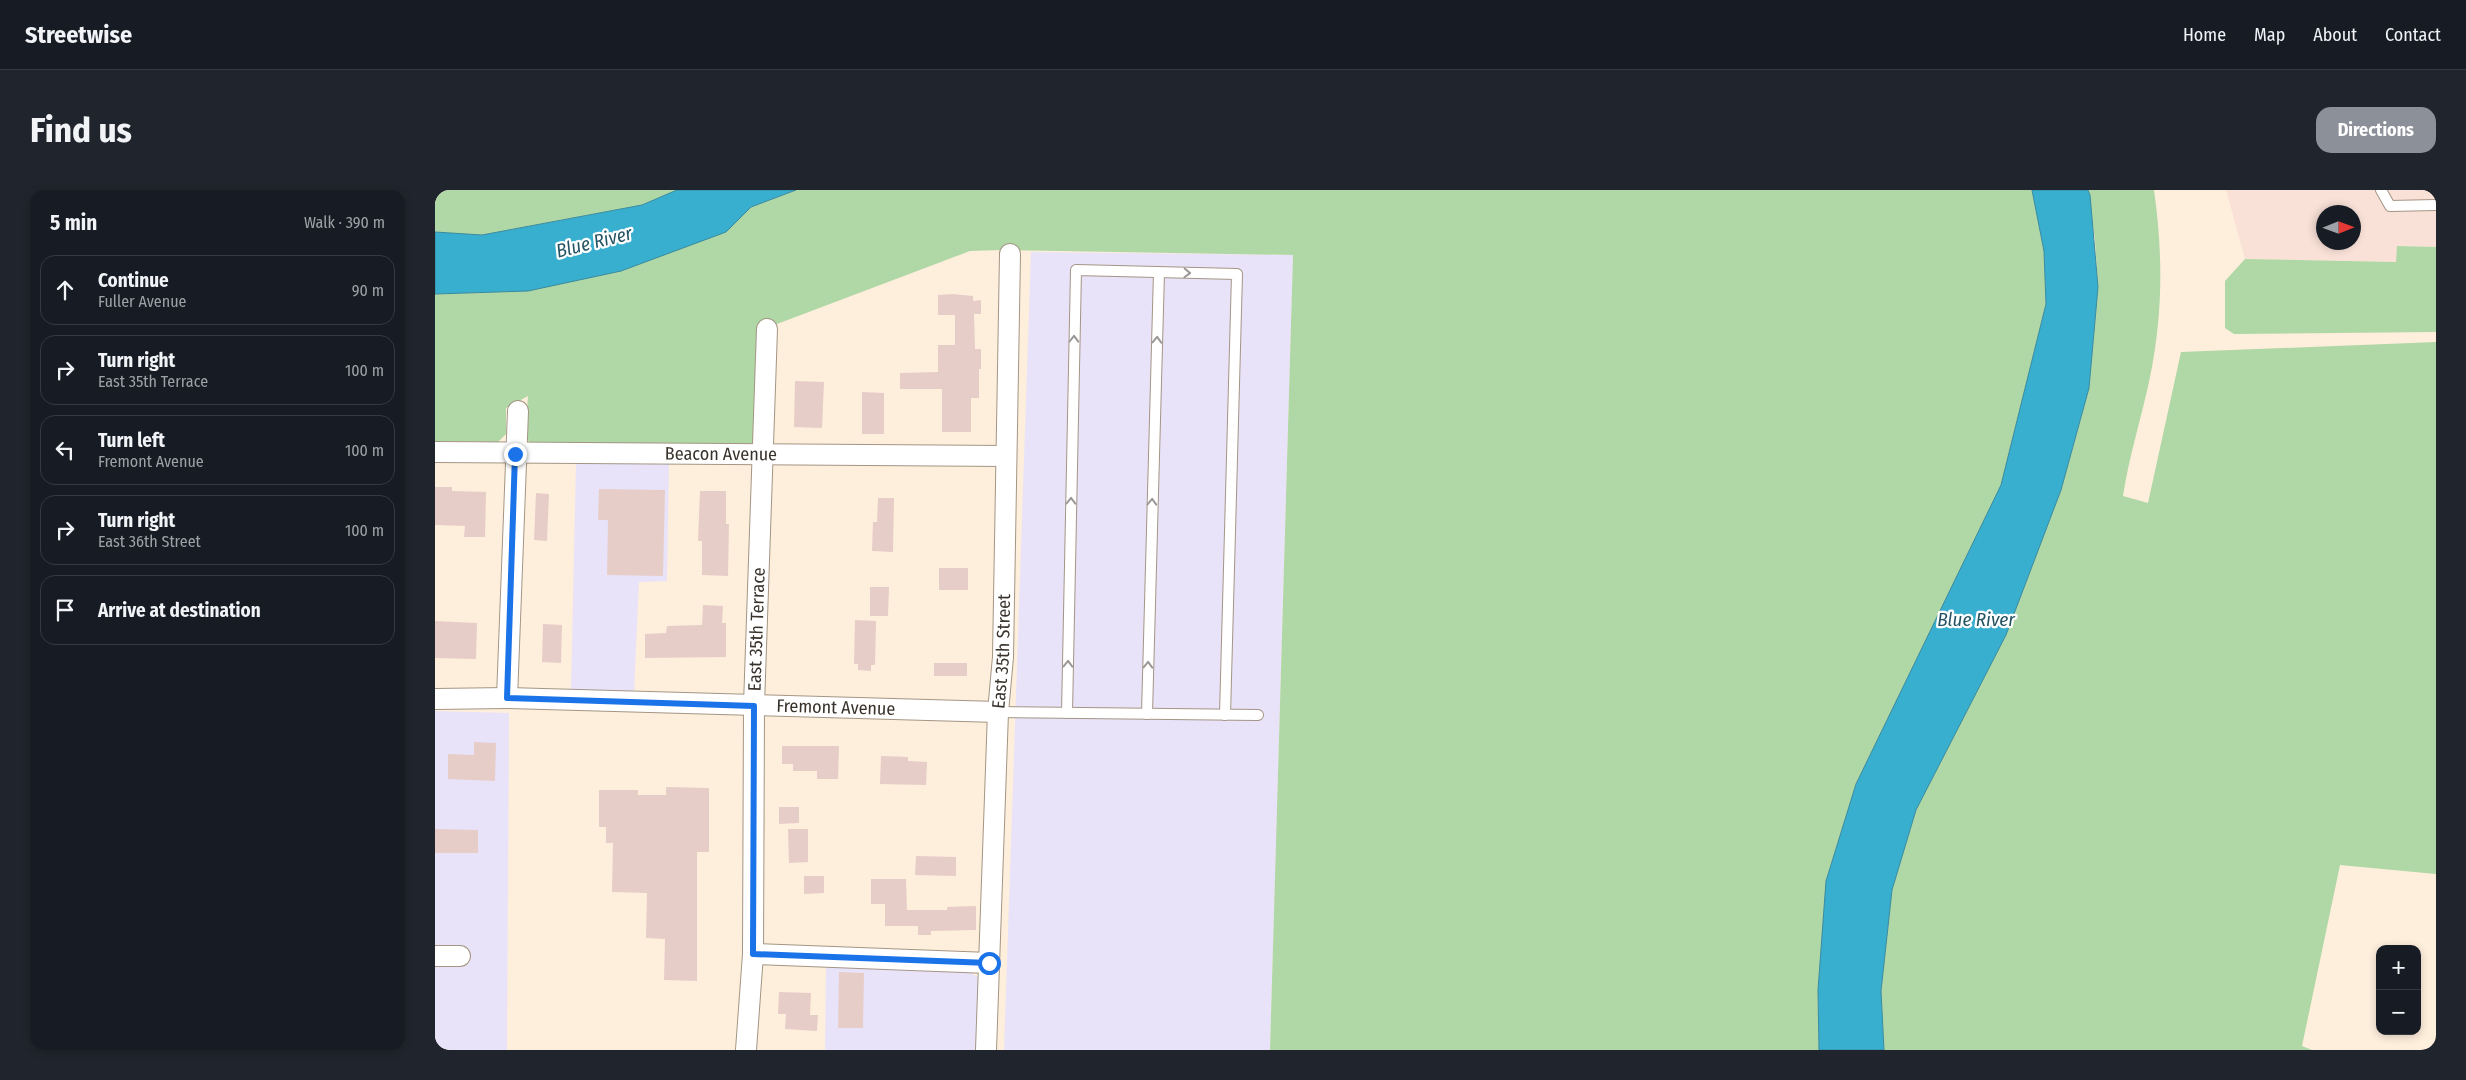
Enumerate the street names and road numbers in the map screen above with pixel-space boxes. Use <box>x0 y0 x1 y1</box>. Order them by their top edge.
street label: Beacon Avenue <box>665 443 777 465</box>
street label: East 35th Terrace <box>743 567 770 692</box>
street label: East 35th Street <box>987 594 1015 710</box>
street label: Fremont Avenue <box>776 695 896 720</box>

